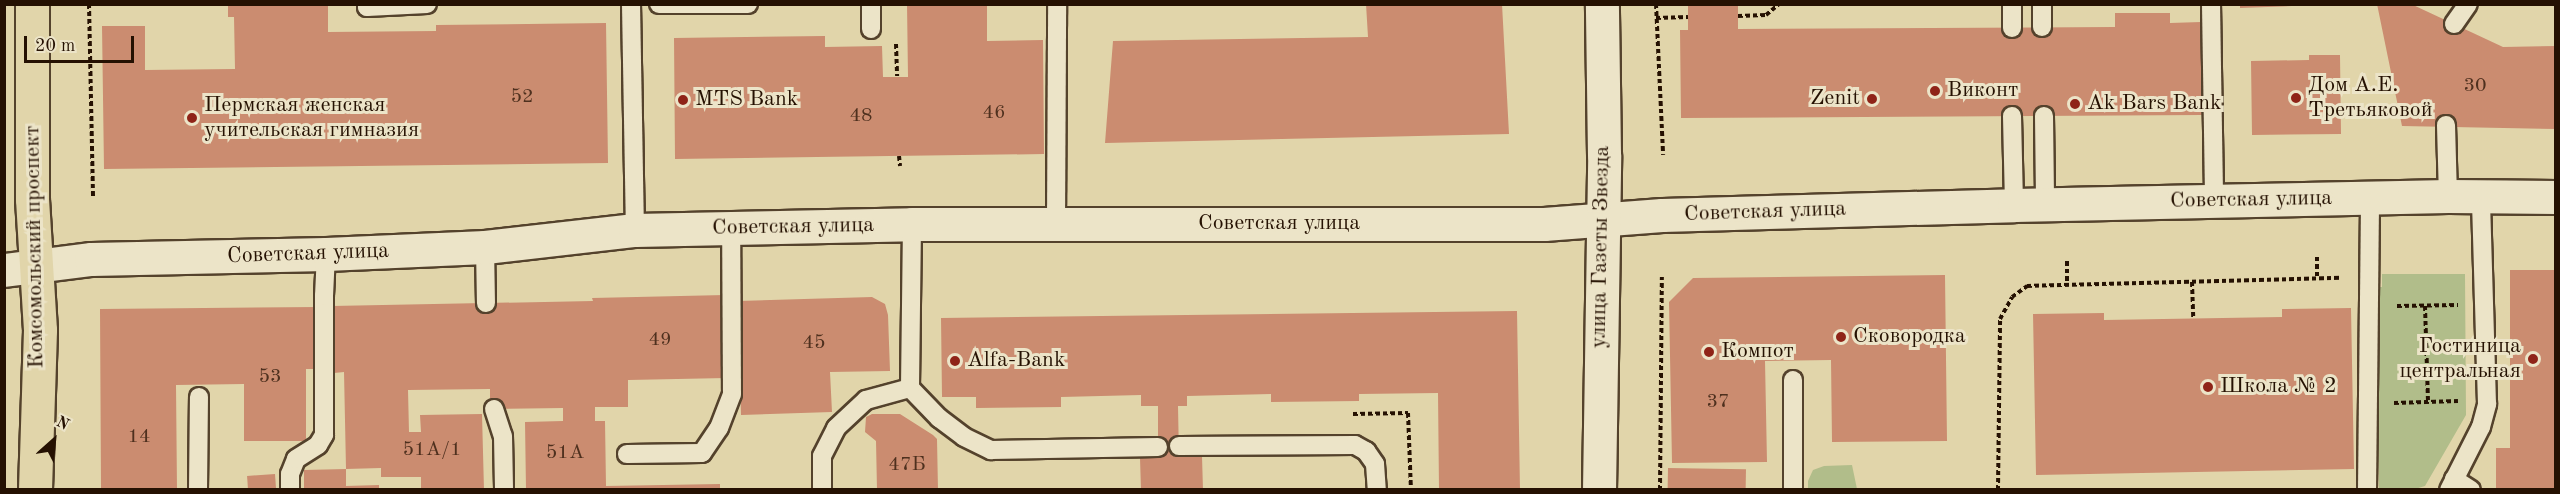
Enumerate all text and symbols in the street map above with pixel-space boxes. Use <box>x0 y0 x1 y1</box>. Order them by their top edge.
scale bar <box>27 24 136 62</box>
text: 20 m <box>35 37 75 55</box>
place label: Дом А.Е. Третьяковой <box>2308 72 2433 124</box>
house number: 30 <box>2463 74 2487 98</box>
place label: Виконт <box>1947 78 2018 104</box>
marker: Виконт <box>1928 84 1942 98</box>
house number: 52 <box>510 85 534 109</box>
place label: Zenit <box>1810 86 1860 112</box>
place label: MTS Bank <box>695 87 798 113</box>
place label: Ak Bars Bank <box>2087 91 2222 117</box>
marker: Дом А.Е. Третьяковой <box>2289 91 2303 105</box>
place label: Пермская женская учительская гимназия <box>204 92 419 144</box>
marker: Zenit <box>1865 92 1879 106</box>
marker: MTS Bank <box>676 93 690 107</box>
marker: Ak Bars Bank <box>2068 97 2082 111</box>
house number: 46 <box>982 101 1006 125</box>
house number: 48 <box>849 104 873 128</box>
marker: Пермская женская учительская гимназия <box>185 111 199 125</box>
street label: Комсомольский проспект <box>20 125 50 369</box>
street label: улица Газеты Звезда <box>1586 145 1616 349</box>
street label: Советская улица <box>2170 185 2332 215</box>
street label: Советская улица <box>1684 196 1846 228</box>
street label: Советская улица <box>1198 211 1360 237</box>
street label: Советская улица <box>712 212 874 242</box>
street label: Советская улица <box>227 238 389 270</box>
place label: Сковородка <box>1853 324 1966 350</box>
house number: 49 <box>648 328 672 352</box>
marker: Сковородка <box>1834 330 1848 344</box>
house number: 45 <box>802 331 826 355</box>
place label: Гостиница центральная <box>2400 333 2521 384</box>
place label: Компот <box>1721 339 1794 365</box>
marker: Компот <box>1702 345 1716 359</box>
place label: Alfa-Bank <box>967 348 1065 374</box>
marker: Гостиница центральная <box>2526 352 2540 366</box>
marker: Alfa-Bank <box>948 354 962 368</box>
house number: 53 <box>258 365 282 389</box>
place label: Школа № 2 <box>2220 374 2337 400</box>
marker: Школа № 2 <box>2201 380 2215 394</box>
house number: 37 <box>1706 390 1730 414</box>
north arrow <box>24 410 84 470</box>
text: N <box>53 414 71 434</box>
house number: 14 <box>127 425 151 449</box>
house number: 51А/1 <box>402 438 462 462</box>
house number: 51А <box>546 441 584 465</box>
house number: 47Б <box>888 453 926 477</box>

